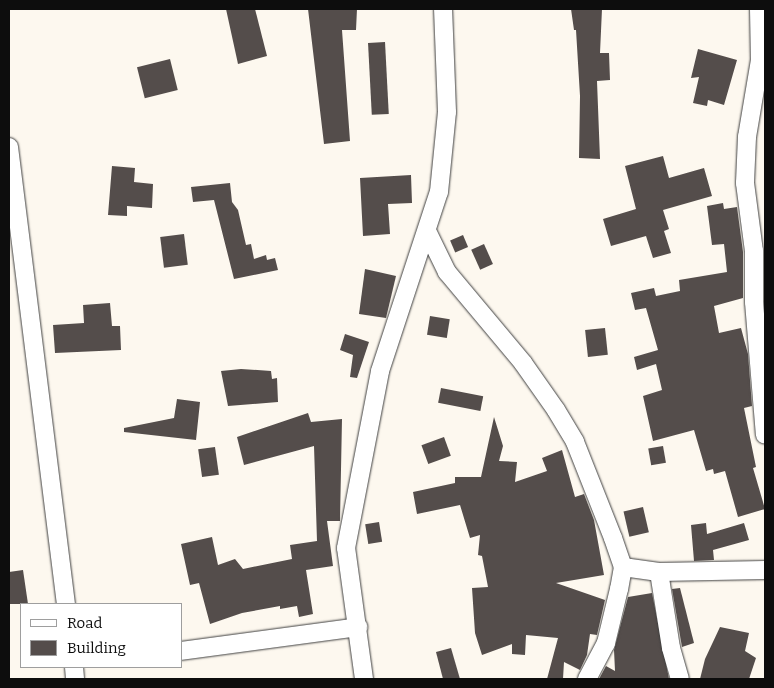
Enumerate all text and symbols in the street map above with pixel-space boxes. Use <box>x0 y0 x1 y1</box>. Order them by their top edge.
legend <box>20 603 182 668</box>
text: Road <box>67 614 102 632</box>
text: Building <box>67 639 126 657</box>

